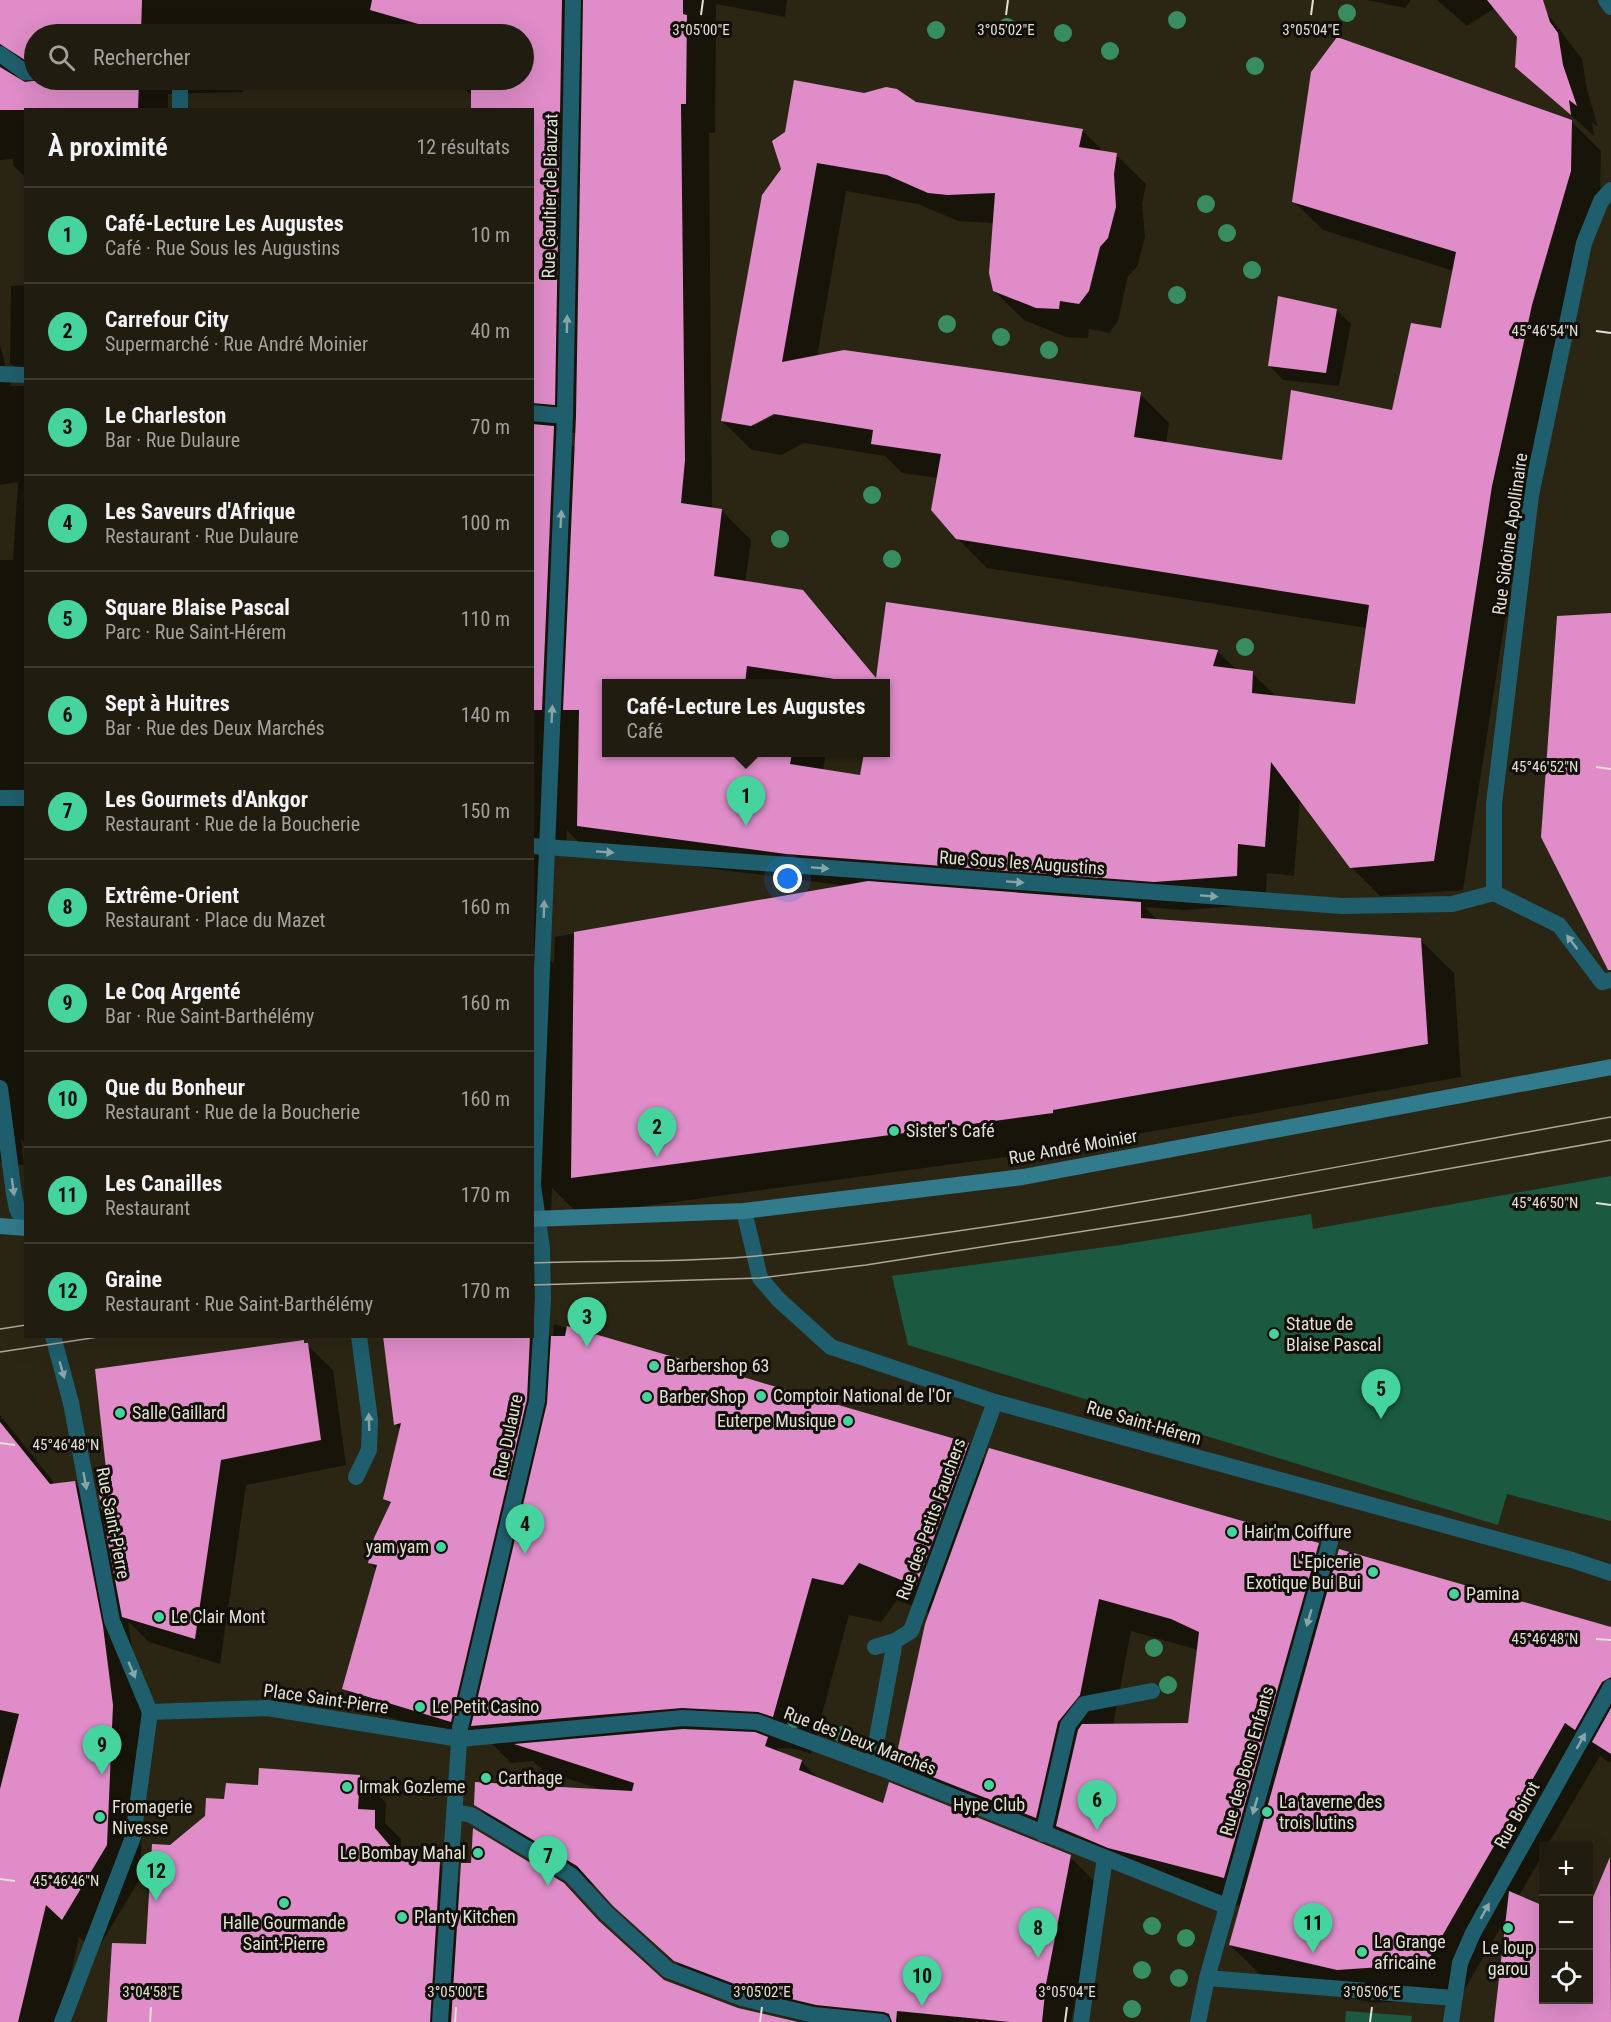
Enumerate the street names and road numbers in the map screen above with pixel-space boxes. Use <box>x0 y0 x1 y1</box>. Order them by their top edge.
street label: Rue Gaultier de Biauzat <box>538 113 561 279</box>
street label: Rue Sidoine Apollinaire <box>1488 451 1531 616</box>
street label: Rue Sous les Augustins <box>938 846 1106 879</box>
street label: Rue André Moinier <box>1007 1125 1139 1168</box>
street label: Rue Dulaure <box>488 1392 527 1480</box>
street label: Rue Saint-Hérem <box>1084 1396 1204 1449</box>
street label: Rue des Petits Fauchers <box>891 1435 970 1603</box>
street label: Rue Saint-Pierre <box>92 1465 135 1580</box>
street label: Place Saint-Pierre <box>262 1679 390 1718</box>
street label: Rue des Bons Enfants <box>1215 1684 1278 1838</box>
street label: Rue des Deux Marchés <box>781 1702 939 1779</box>
street label: Rue Boirot <box>1490 1778 1544 1852</box>

